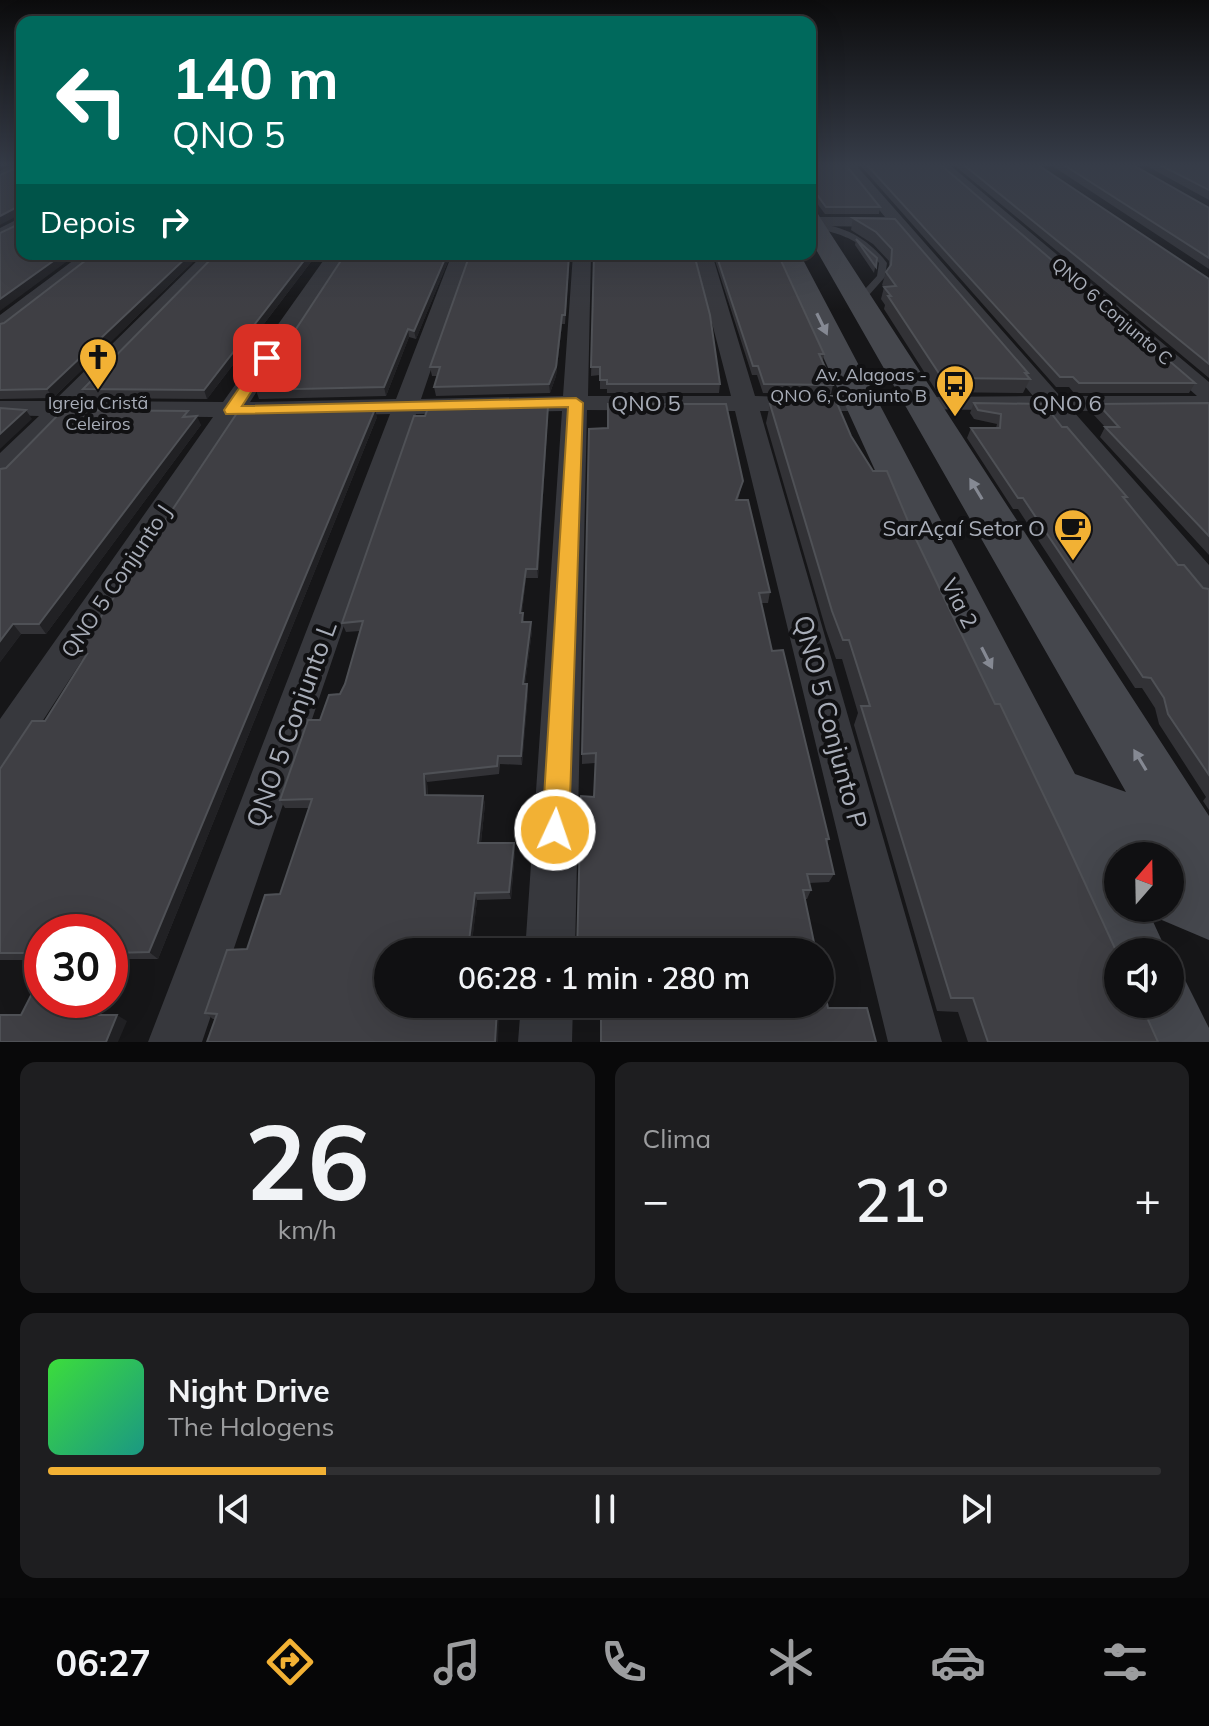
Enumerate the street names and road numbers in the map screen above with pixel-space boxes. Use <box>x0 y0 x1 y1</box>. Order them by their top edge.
street label: QNO 6 Conjunto C <box>1047 252 1177 370</box>
street label: QNO 5 <box>611 389 681 417</box>
street label: QNO 6 <box>1032 389 1102 417</box>
street label: QNO 5 Conjunto J <box>54 499 178 663</box>
street label: Via 2 <box>936 573 984 633</box>
street label: QNO 5 Conjunto P <box>787 612 875 832</box>
street label: QNO 5 Conjunto L <box>238 616 344 832</box>

